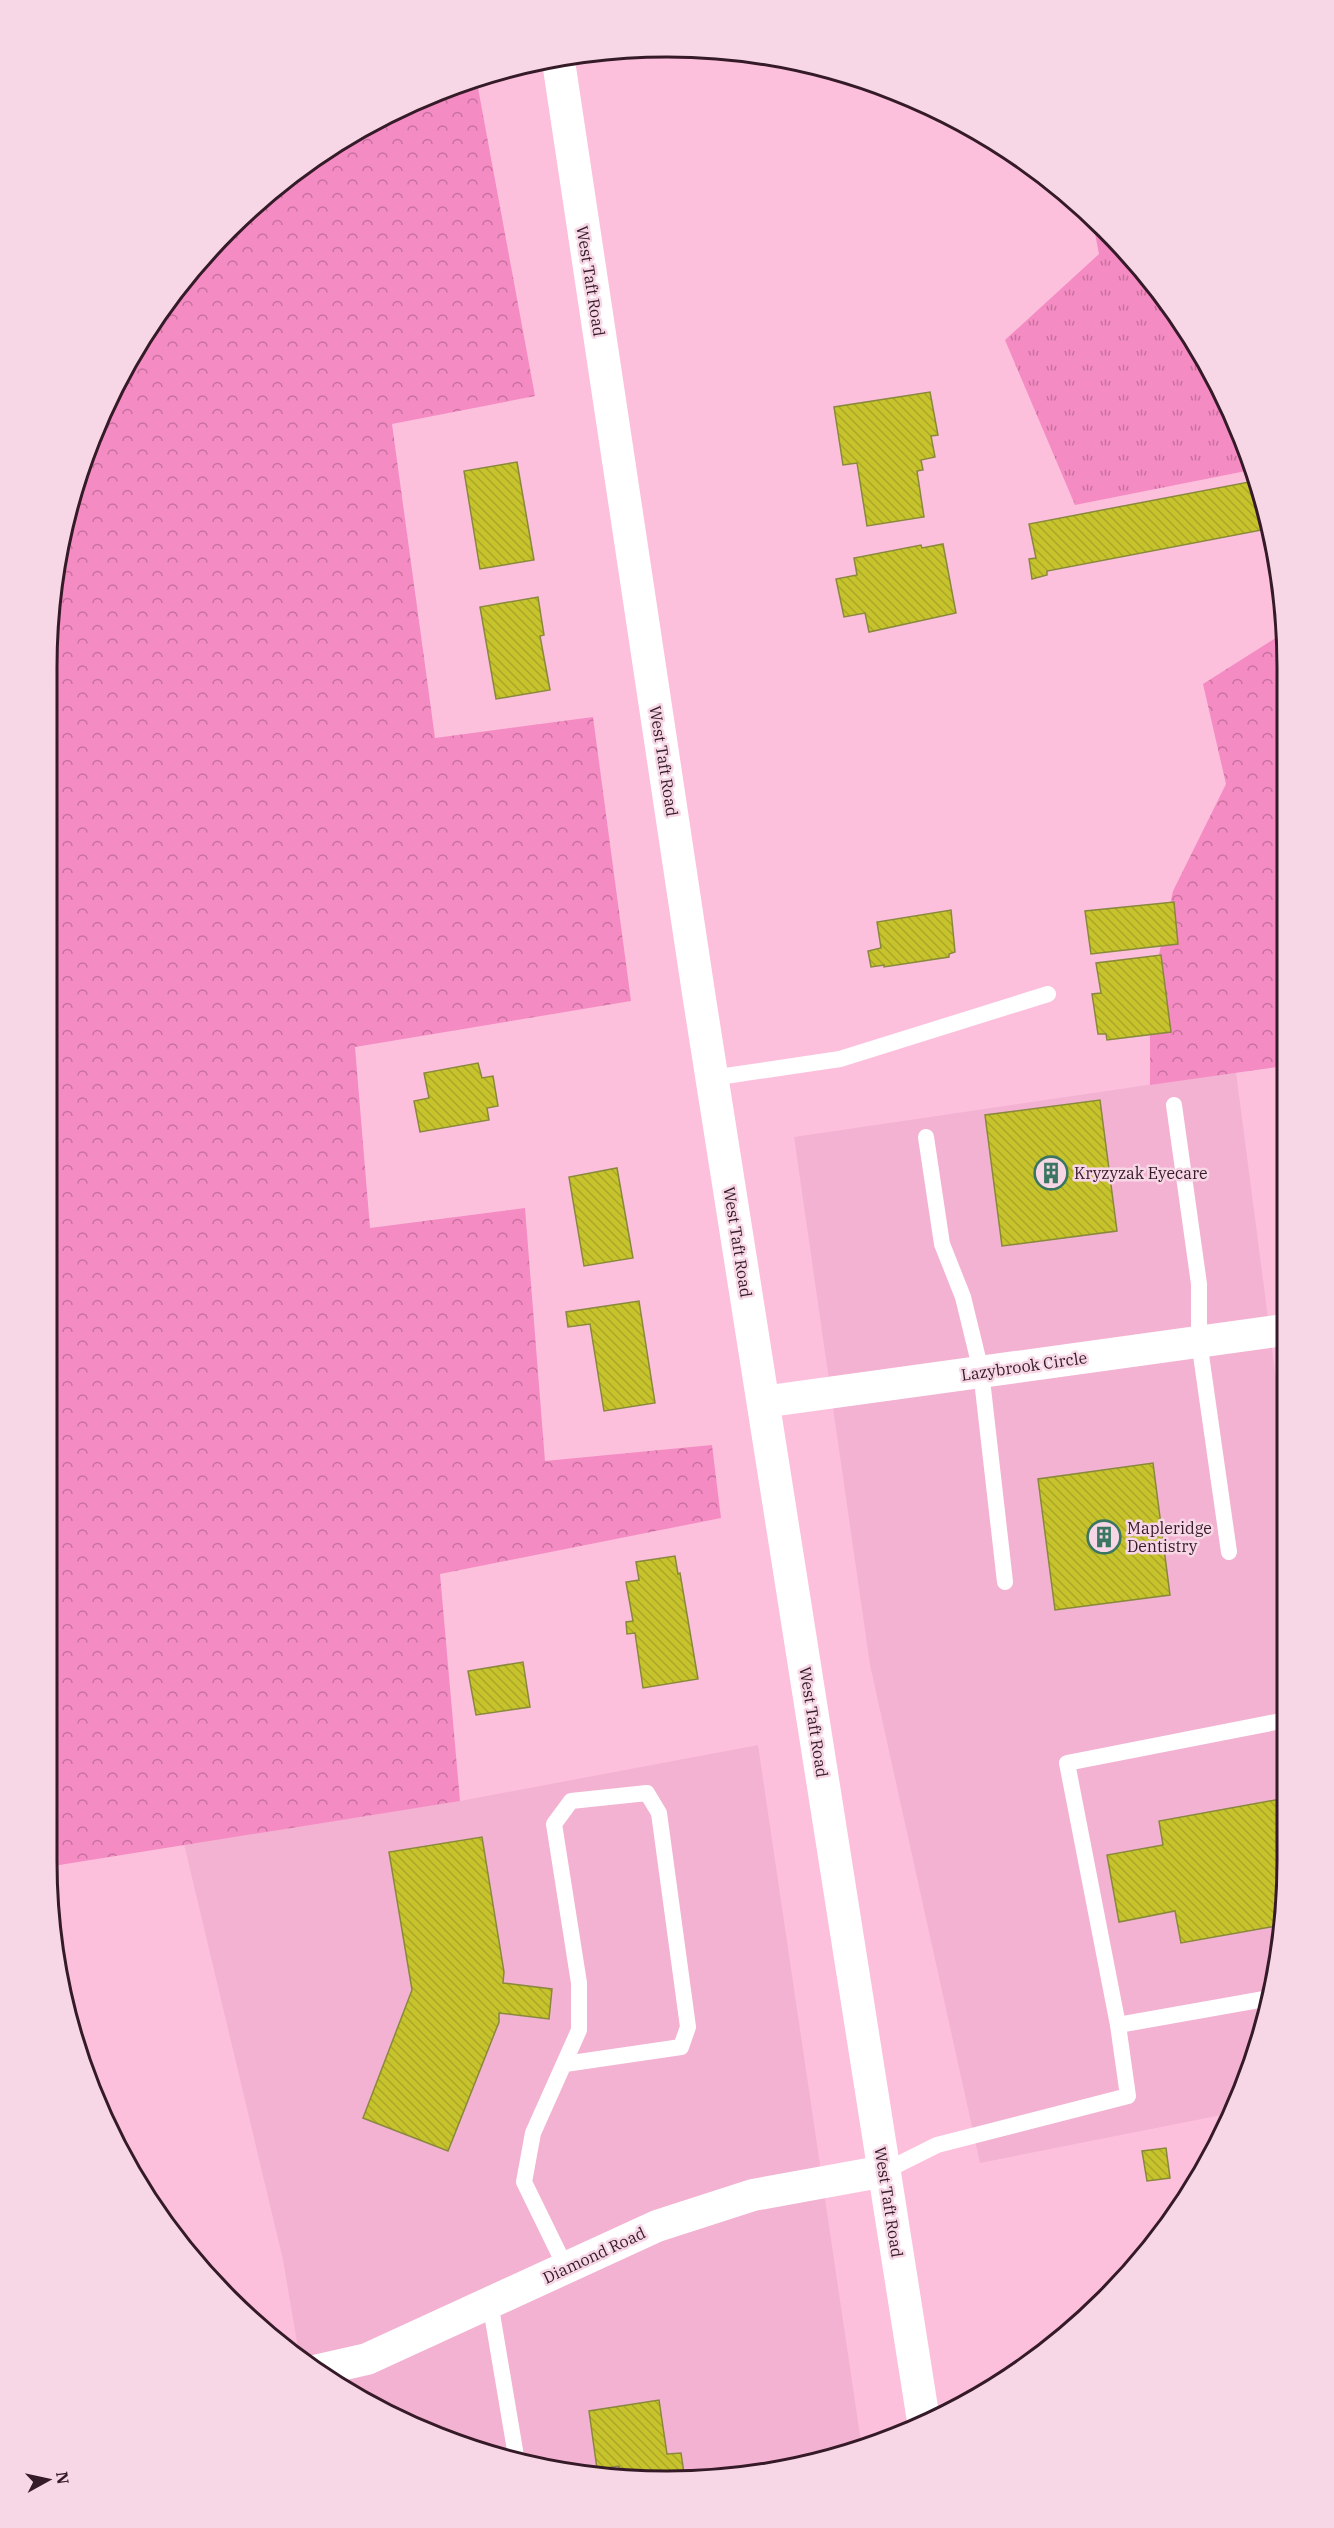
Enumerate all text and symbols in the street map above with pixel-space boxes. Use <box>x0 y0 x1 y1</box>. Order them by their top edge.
street label: West Taft Road <box>572 224 610 338</box>
street label: West Taft Road <box>645 704 683 818</box>
building icon: Kryzyzak Eyecare <box>1033 1155 1069 1191</box>
place label: Kryzyzak Eyecare <box>1074 1163 1208 1183</box>
street label: West Taft Road <box>719 1185 757 1299</box>
street label: Lazybrook Circle <box>960 1347 1088 1385</box>
place label: Mapleridge Dentistry <box>1127 1518 1212 1556</box>
building icon: Mapleridge Dentistry <box>1086 1519 1122 1555</box>
street label: West Taft Road <box>795 1665 833 1779</box>
street label: West Taft Road <box>870 2145 908 2259</box>
street label: Diamond Road <box>539 2222 649 2288</box>
north arrow <box>18 2450 78 2510</box>
text: N <box>52 2470 74 2486</box>

